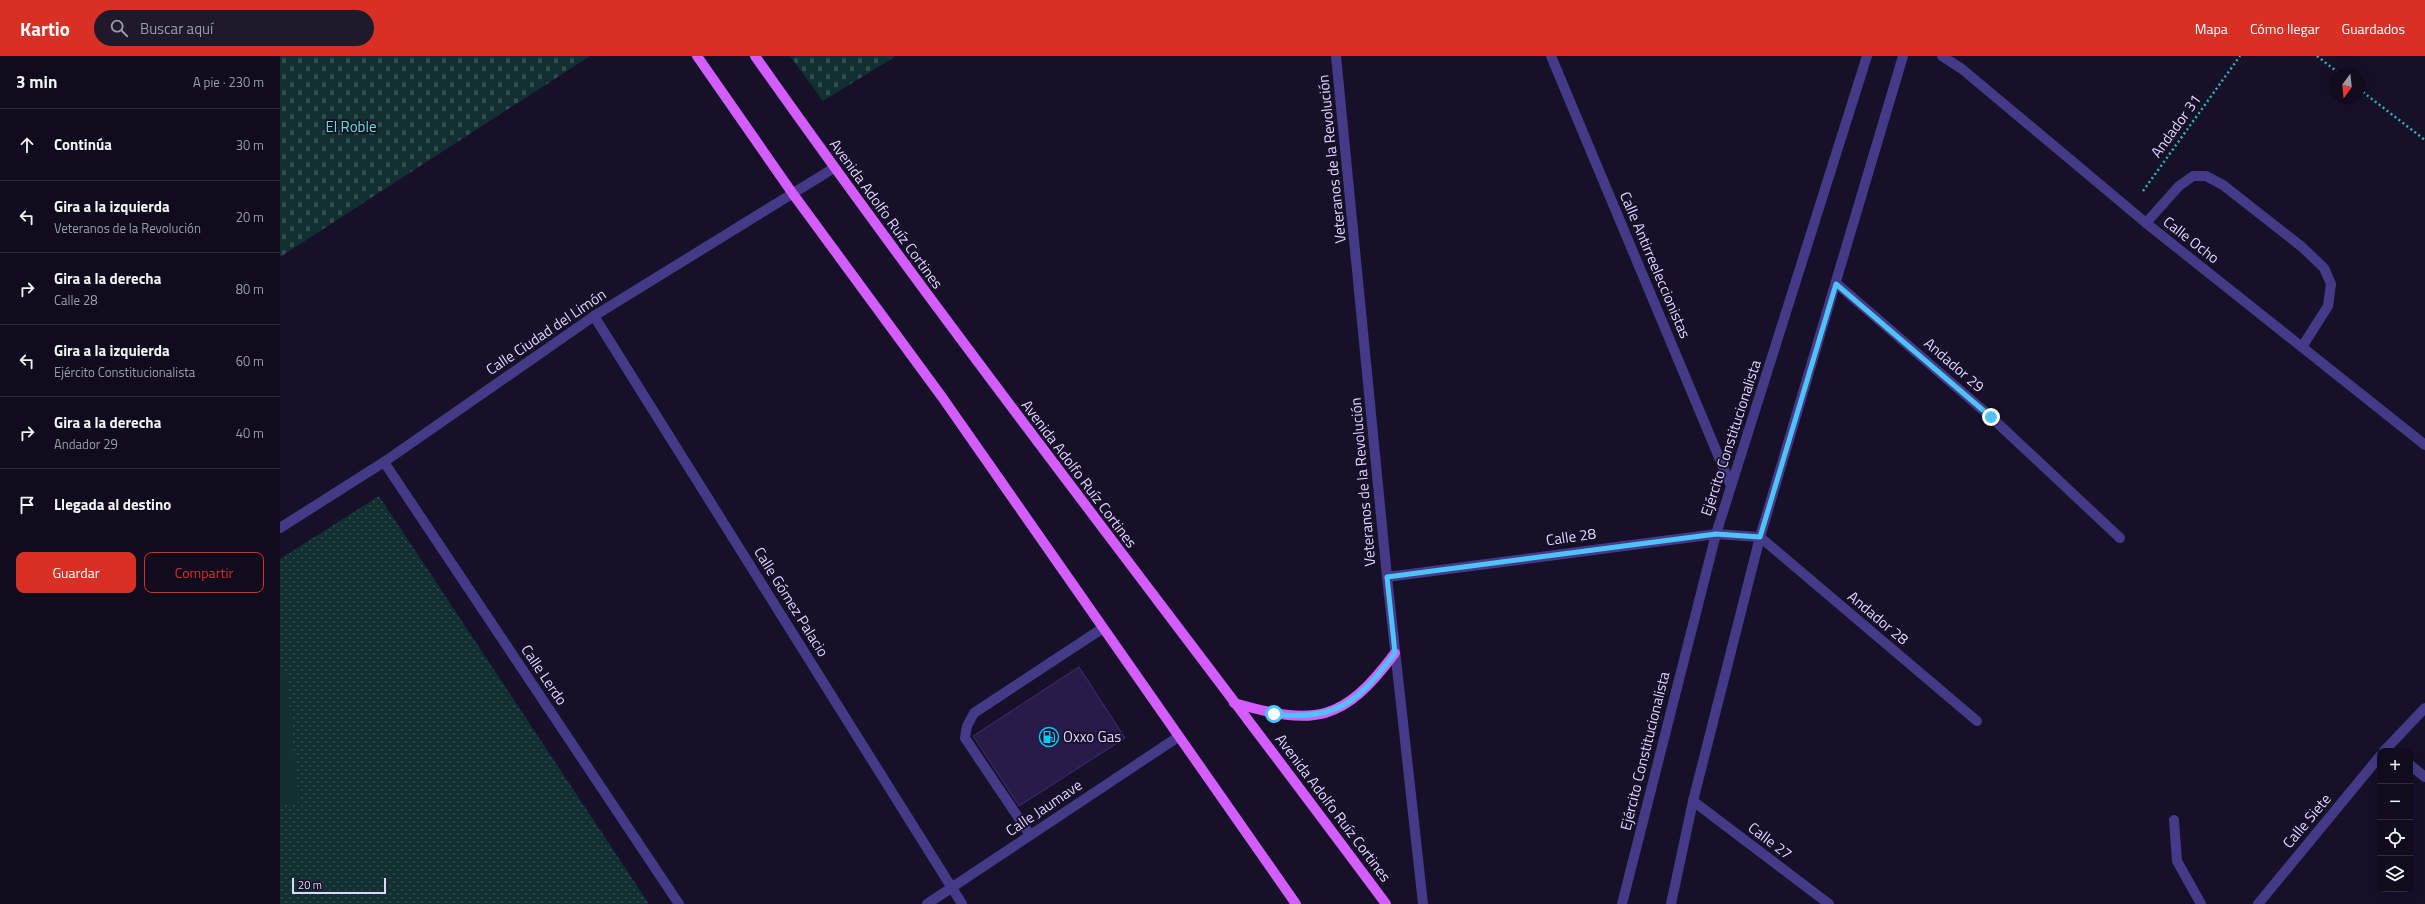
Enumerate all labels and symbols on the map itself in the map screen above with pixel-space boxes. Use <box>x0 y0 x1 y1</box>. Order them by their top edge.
north arrow <box>2329 68 2365 104</box>
street label: Veteranos de la Revolución <box>1311 74 1352 245</box>
street label: Andador 31 <box>2145 89 2207 162</box>
park label: El Roble <box>325 115 377 138</box>
street label: Avenida Adolfo Ruíz Cortines <box>824 134 949 293</box>
street label: Calle Antirreeleccionistas <box>1614 188 1697 342</box>
street label: Calle Ocho <box>2158 210 2224 269</box>
street label: Calle Ciudad del Limón <box>481 283 611 380</box>
street label: Andador 29 <box>1919 332 1990 397</box>
street label: Ejército Constitucionalista <box>1694 356 1767 519</box>
street label: Avenida Adolfo Ruíz Cortines <box>1016 395 1143 553</box>
street label: Veteranos de la Revolución <box>1344 397 1381 567</box>
route end <box>1982 408 2000 426</box>
street label: Calle 28 <box>1544 522 1597 551</box>
street label: Calle Gómez Palacio <box>748 542 835 661</box>
street label: Andador 28 <box>1843 585 1914 650</box>
street label: Calle Lerdo <box>516 640 573 710</box>
street label: Ejército Constitucionalista <box>1614 669 1676 833</box>
route start <box>1265 705 1283 723</box>
place label: Oxxo Gas <box>1063 725 1121 748</box>
fuel station icon: Oxxo Gas <box>1038 726 1060 748</box>
street label: Avenida Adolfo Ruíz Cortines <box>1270 729 1397 887</box>
street label: Calle Jaumave <box>1001 773 1087 842</box>
street label: Calle Siete <box>2277 788 2336 853</box>
street label: Calle 27 <box>1743 816 1797 865</box>
scale bar <box>292 876 386 895</box>

